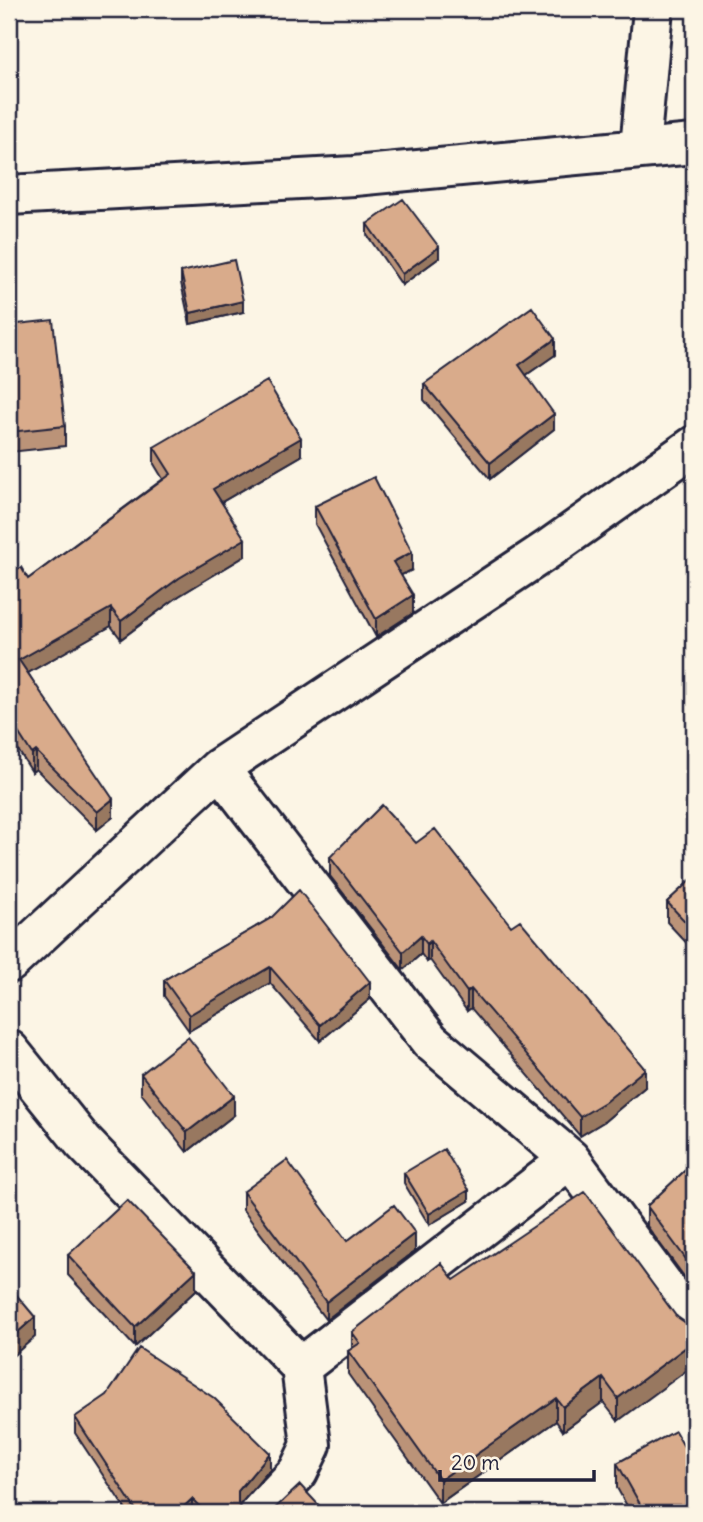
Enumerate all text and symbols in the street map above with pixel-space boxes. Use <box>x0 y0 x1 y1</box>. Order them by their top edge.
scale bar <box>440 1438 594 1482</box>
text: 20 m <box>451 1449 500 1476</box>

